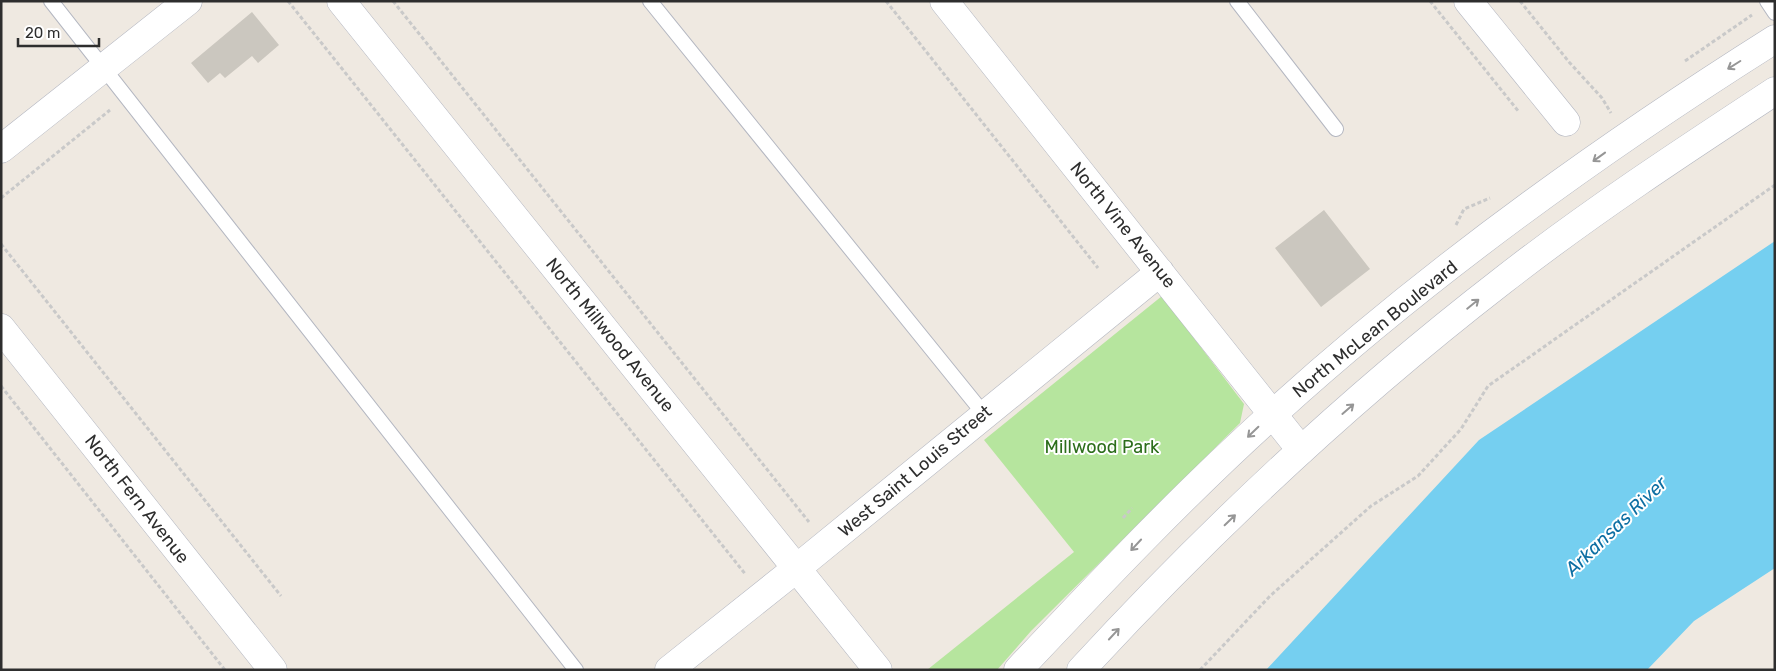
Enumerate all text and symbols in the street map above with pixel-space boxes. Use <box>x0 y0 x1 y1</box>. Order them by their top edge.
scale bar <box>18 15 99 47</box>
text: 20 m <box>25 24 60 42</box>
one-way arrow <box>1727 61 1741 71</box>
one-way arrow <box>1593 151 1606 162</box>
street label: North Vine Avenue <box>1065 158 1181 292</box>
street label: North Millwood Avenue <box>541 253 679 417</box>
street label: North McLean Boulevard <box>1288 256 1462 402</box>
one-way arrow <box>1466 299 1479 310</box>
street label: West Saint Louis Street <box>834 400 996 542</box>
one-way arrow <box>1342 403 1355 414</box>
one-way arrow <box>1247 426 1260 438</box>
street label: North Fern Avenue <box>80 430 194 568</box>
park label: Millwood Park <box>1045 436 1160 458</box>
water label: Arkansas River <box>1560 471 1672 581</box>
one-way arrow <box>1223 514 1236 526</box>
one-way arrow <box>1130 538 1142 551</box>
one-way arrow <box>1108 627 1120 640</box>

